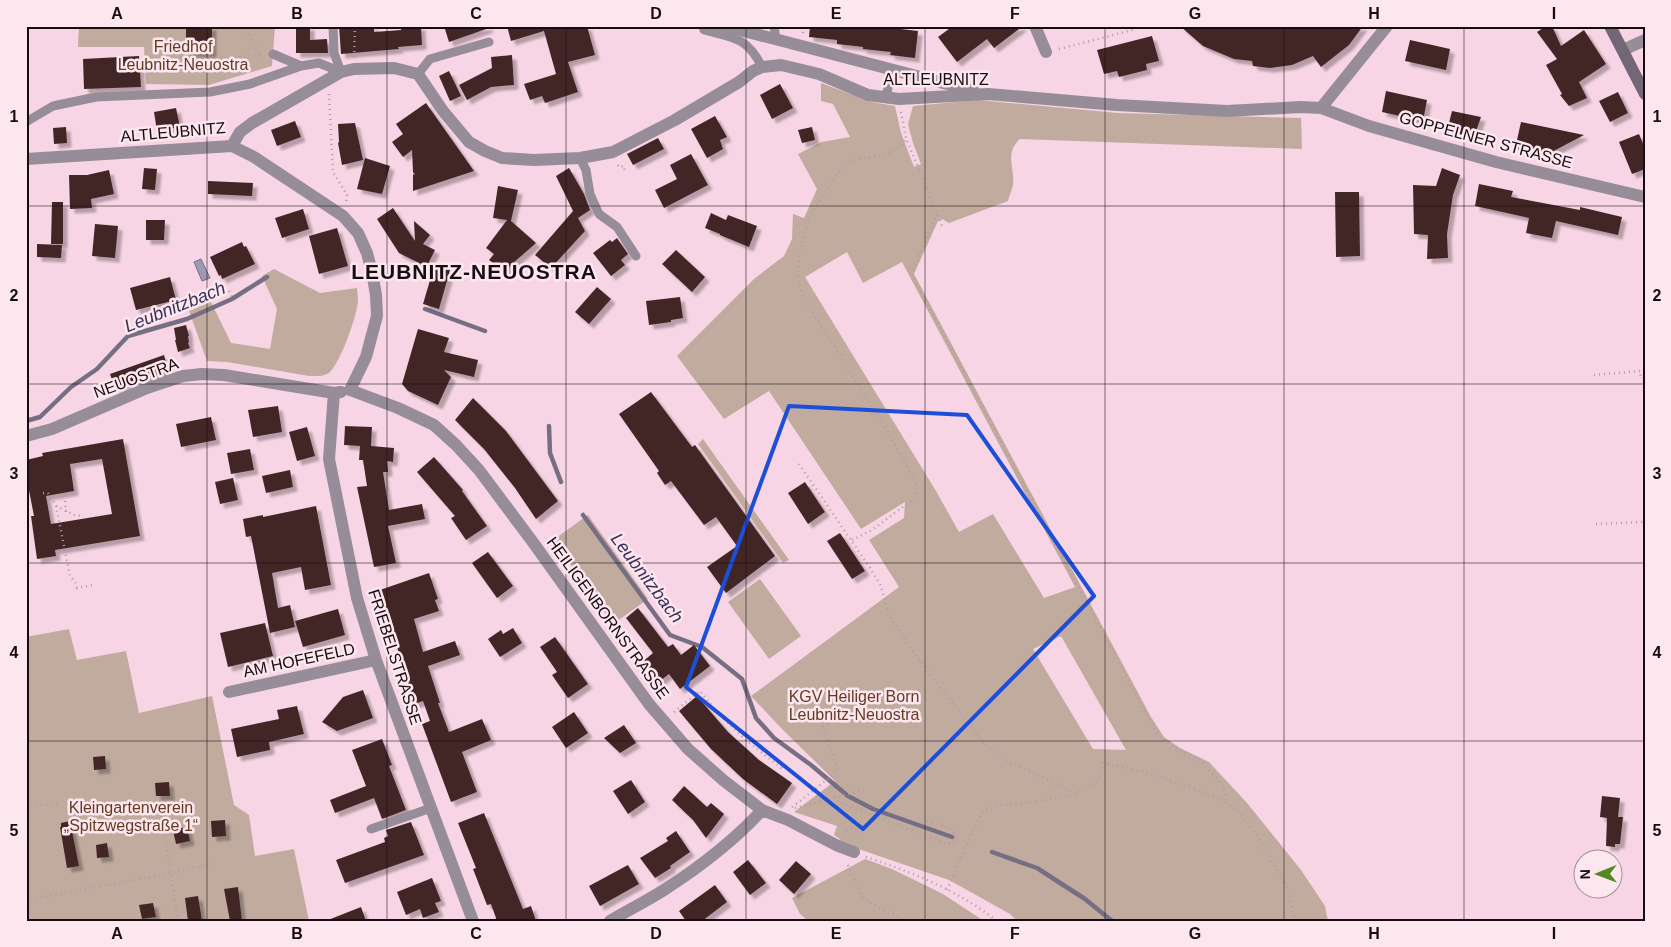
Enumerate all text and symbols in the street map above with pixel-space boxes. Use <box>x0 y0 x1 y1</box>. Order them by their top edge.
text: A <box>111 5 123 22</box>
text: B <box>291 5 303 22</box>
text: C <box>470 5 482 22</box>
text: D <box>650 5 662 22</box>
text: E <box>831 5 842 22</box>
text: F <box>1010 5 1020 22</box>
text: G <box>1189 5 1201 22</box>
text: H <box>1368 5 1380 22</box>
text: I <box>1552 5 1556 22</box>
park label: Friedhof Leubnitz-Neuostra <box>118 38 248 73</box>
street label: ALTLEUBNITZ <box>883 71 989 88</box>
text: 1 <box>10 108 19 125</box>
text: 1 <box>1653 108 1662 125</box>
street label: GOPPELNER STRASSE <box>1397 109 1575 171</box>
street label: ALTLEUBNITZ <box>120 119 227 145</box>
district label: LEUBNITZ-NEUOSTRA <box>351 260 597 283</box>
water label: Leubnitzbach <box>122 278 228 336</box>
text: 2 <box>10 287 19 304</box>
text: 2 <box>1653 287 1662 304</box>
street label: NEUOSTRA <box>91 355 181 401</box>
text: 3 <box>10 465 19 482</box>
text: 3 <box>1653 465 1662 482</box>
water label: Leubnitzbach <box>607 529 687 627</box>
street label: HEILIGENBORNSTRASSE <box>544 534 672 702</box>
street label: FRIEBELSTRASSE <box>365 587 425 727</box>
street label: AM HOFEFELD <box>242 640 356 680</box>
text: 4 <box>10 644 19 661</box>
text: 4 <box>1653 644 1662 661</box>
park label: KGV Heiliger Born Leubnitz-Neuostra <box>789 688 919 723</box>
park label: Kleingartenverein „Spitzwegstraße 1“ <box>64 799 198 834</box>
text: 5 <box>10 822 19 839</box>
text: 5 <box>1653 822 1662 839</box>
north arrow <box>1574 850 1624 900</box>
text: N <box>1577 869 1593 879</box>
text: A <box>111 925 123 942</box>
text: B <box>291 925 303 942</box>
text: C <box>470 925 482 942</box>
text: D <box>650 925 662 942</box>
text: E <box>831 925 842 942</box>
text: F <box>1010 925 1020 942</box>
text: G <box>1189 925 1201 942</box>
text: H <box>1368 925 1380 942</box>
text: I <box>1552 925 1556 942</box>

